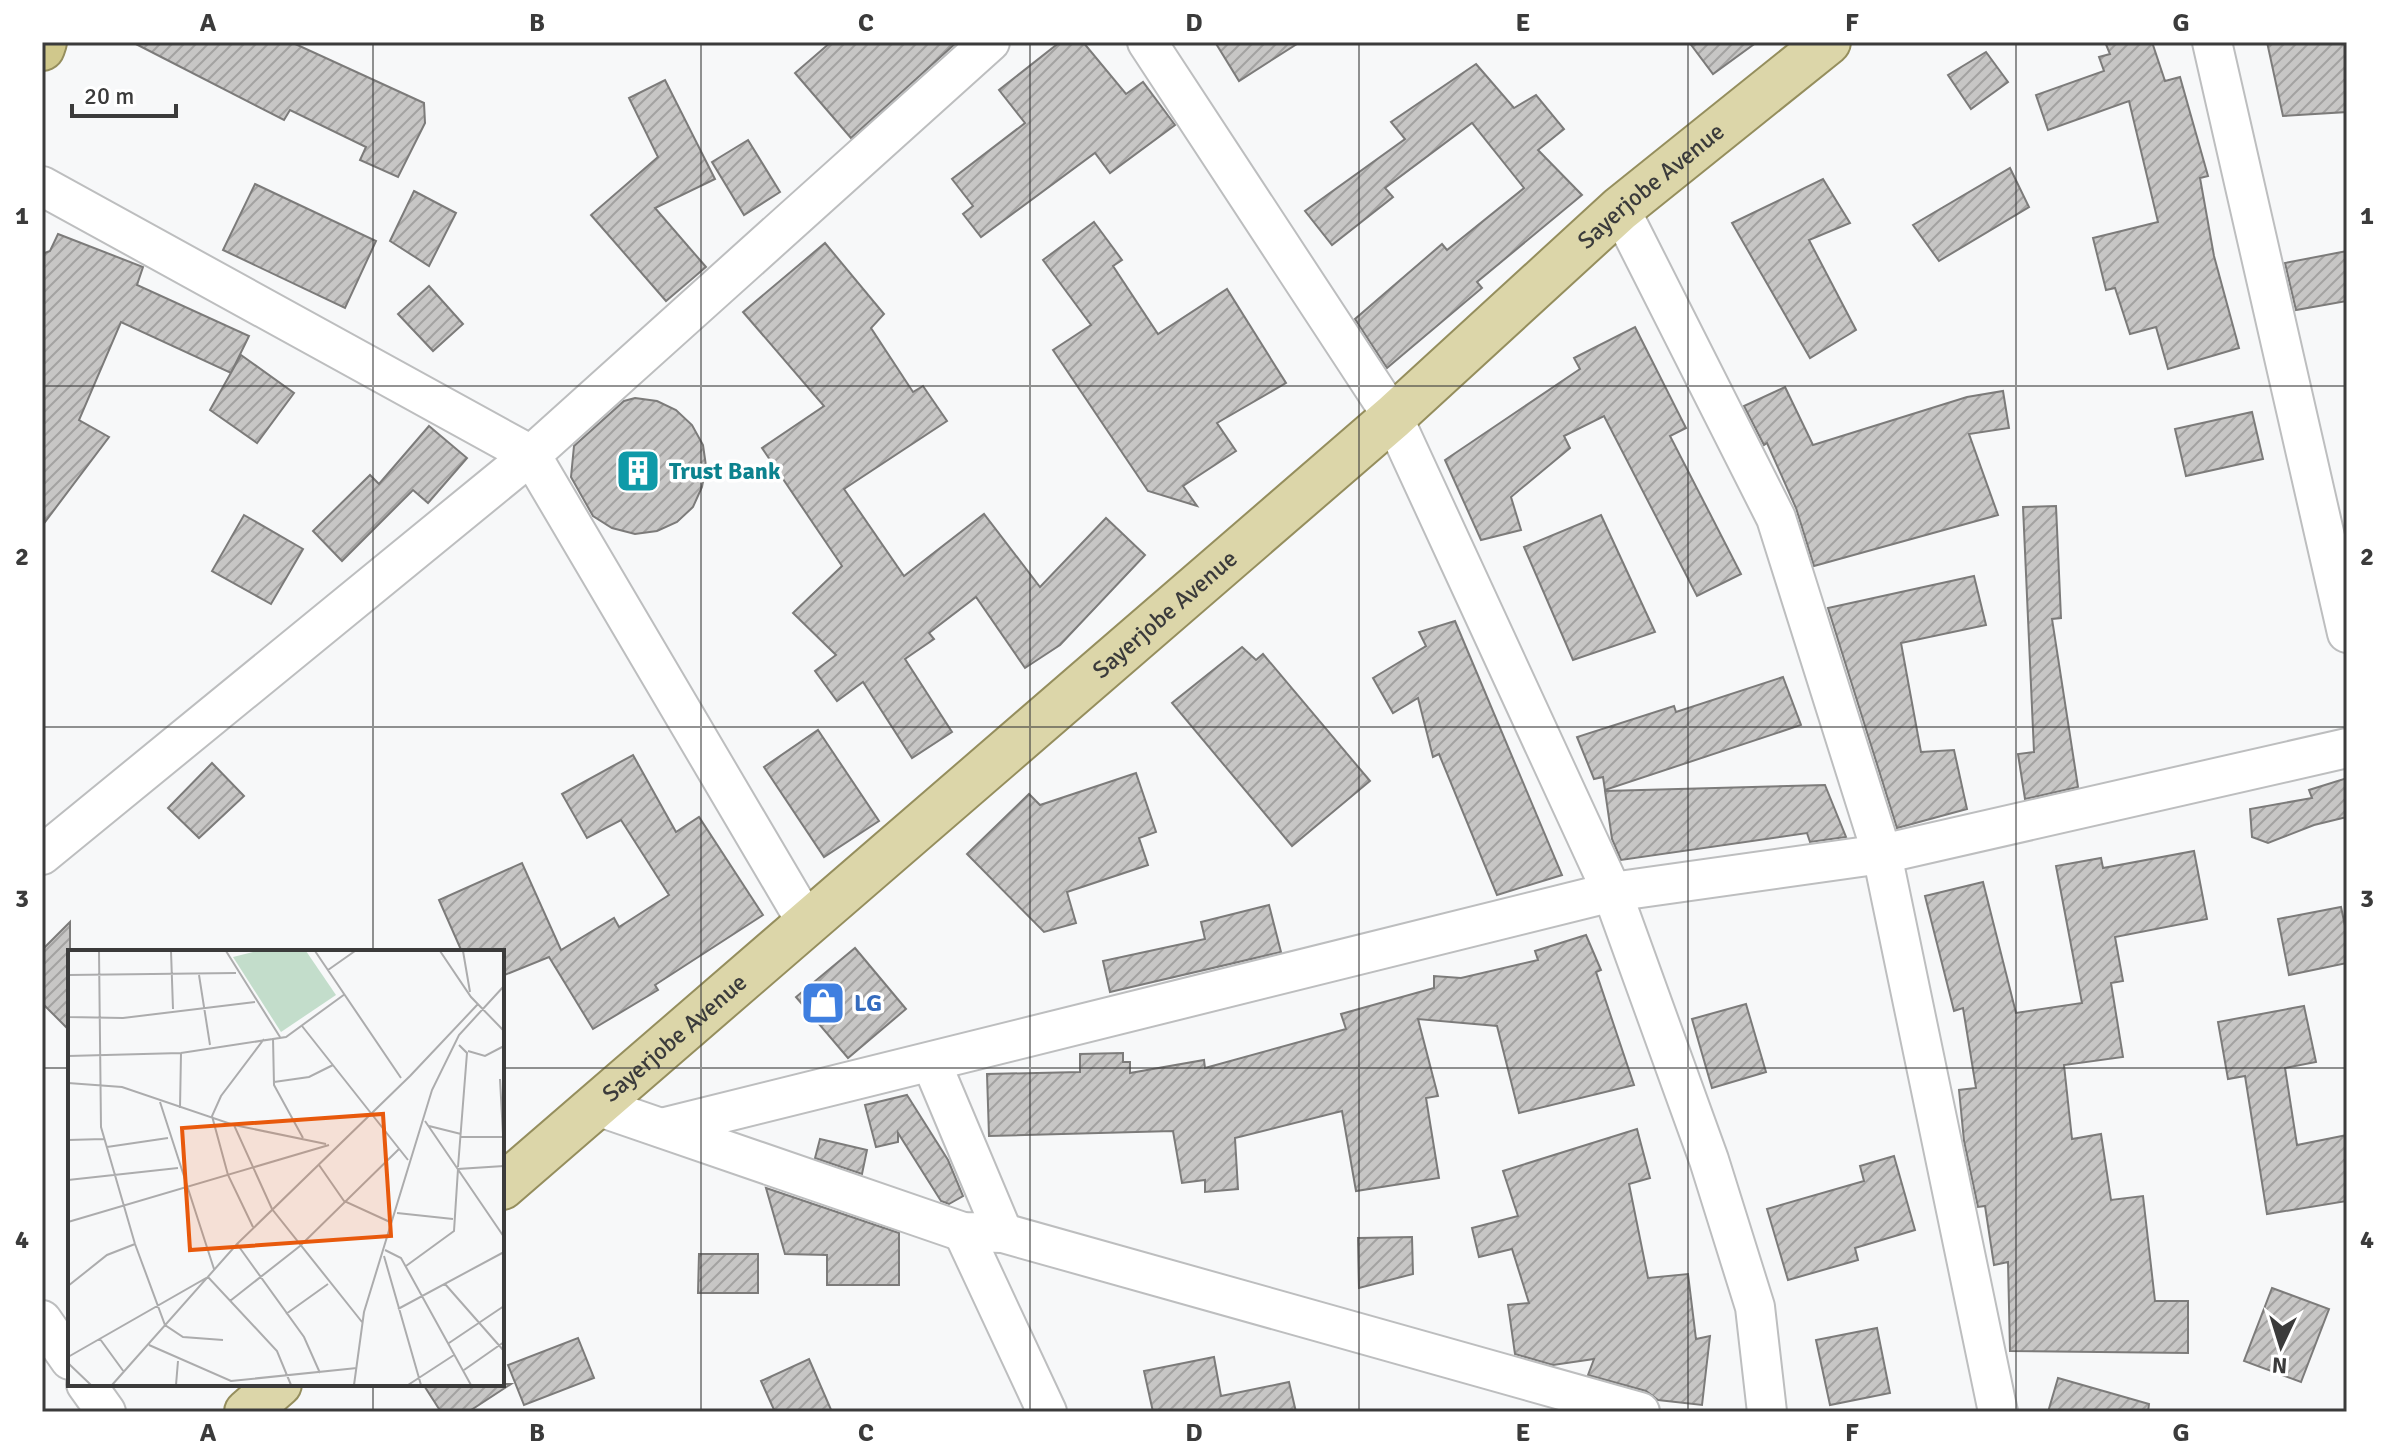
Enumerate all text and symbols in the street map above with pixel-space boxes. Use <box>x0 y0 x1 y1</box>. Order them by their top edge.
text: A <box>200 7 217 39</box>
text: B <box>529 7 545 39</box>
text: C <box>858 7 874 39</box>
text: D <box>1185 7 1203 39</box>
text: E <box>1516 7 1530 39</box>
text: F <box>1845 7 1859 39</box>
text: G <box>2172 7 2190 39</box>
scale bar <box>72 68 176 118</box>
text: 20 m <box>84 81 134 111</box>
street label: Sayerjobe Avenue <box>1571 116 1730 255</box>
text: 1 <box>15 200 29 232</box>
text: 1 <box>2360 200 2374 232</box>
building icon: Trust Bank <box>614 447 662 495</box>
place label: Trust Bank <box>669 456 781 486</box>
text: 2 <box>15 541 29 573</box>
text: 2 <box>2360 541 2374 573</box>
street label: Sayerjobe Avenue <box>1086 543 1243 685</box>
text: 3 <box>15 883 29 915</box>
text: 3 <box>2360 883 2374 915</box>
inset map <box>68 950 504 1386</box>
street label: Sayerjobe Avenue <box>596 967 753 1109</box>
shop icon: LG <box>799 979 847 1027</box>
place label: LG <box>854 988 882 1018</box>
text: 4 <box>15 1224 29 1256</box>
text: 4 <box>2360 1224 2374 1256</box>
north arrow <box>2241 1306 2321 1386</box>
text: N <box>2271 1351 2288 1379</box>
text: A <box>200 1417 217 1449</box>
text: B <box>529 1417 545 1449</box>
text: C <box>858 1417 874 1449</box>
text: D <box>1185 1417 1203 1449</box>
text: E <box>1516 1417 1530 1449</box>
text: F <box>1845 1417 1859 1449</box>
text: G <box>2172 1417 2190 1449</box>

